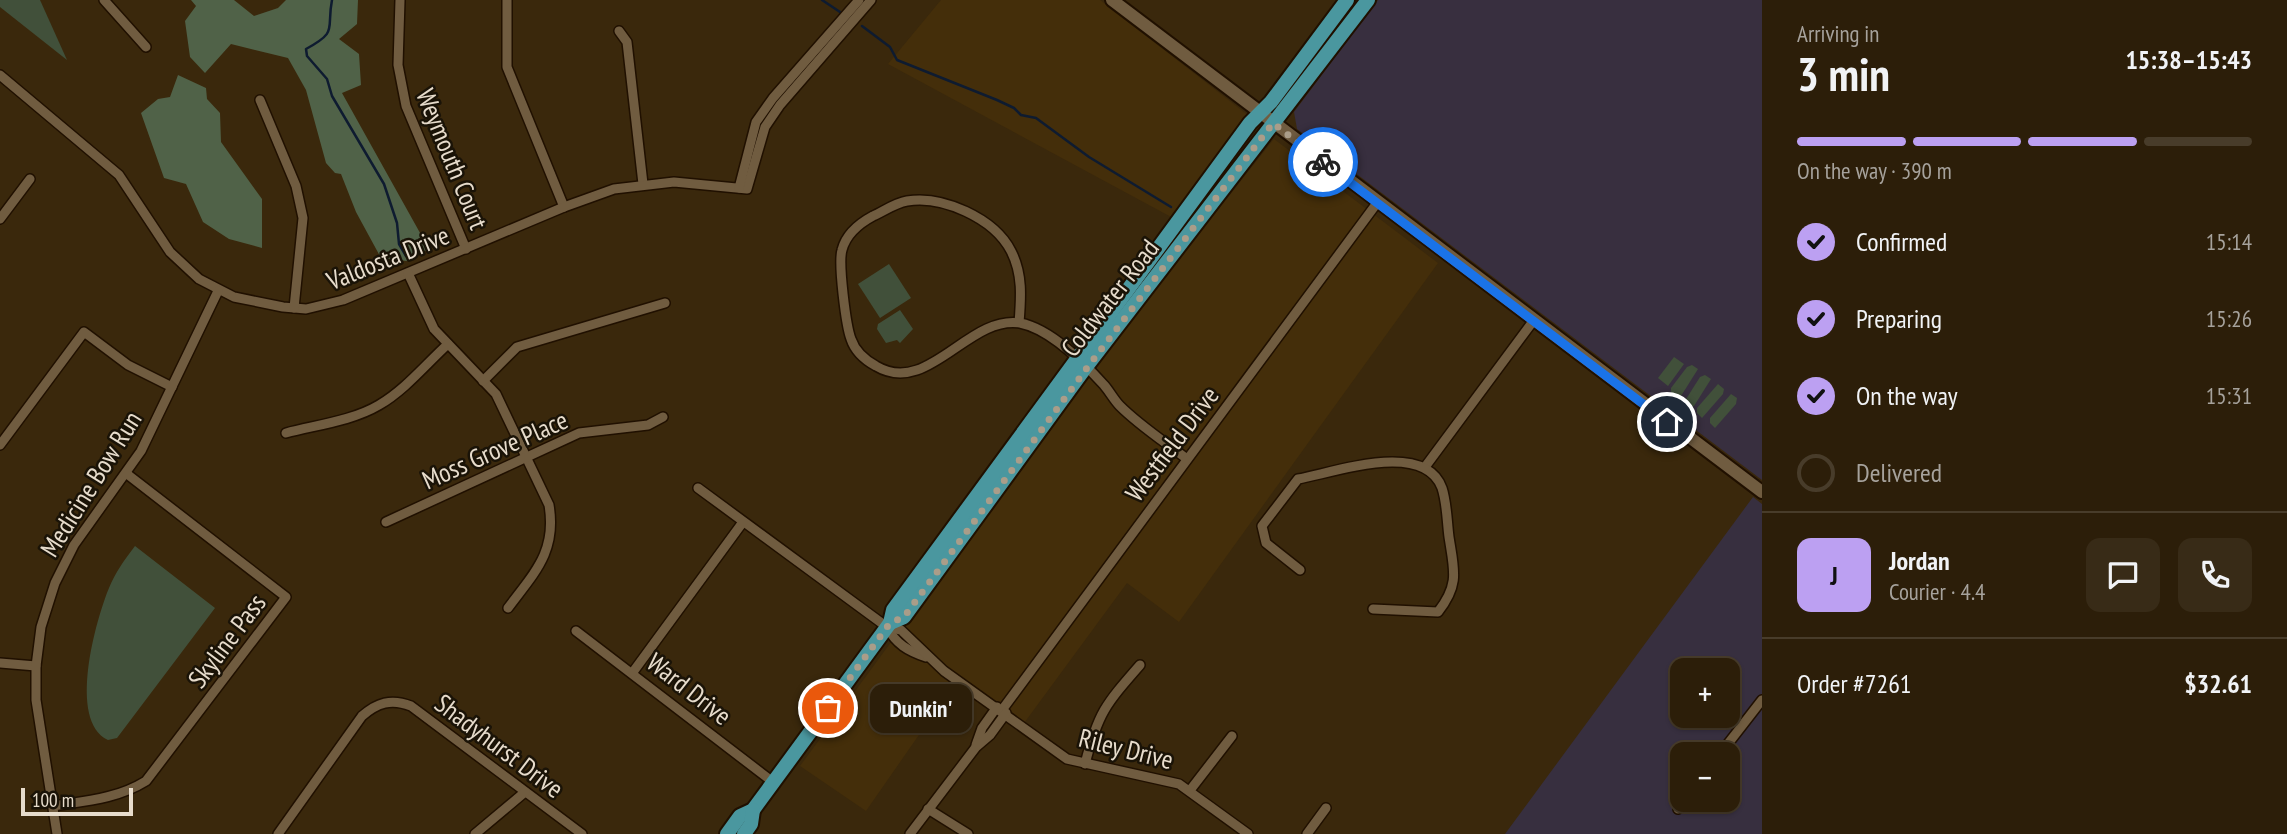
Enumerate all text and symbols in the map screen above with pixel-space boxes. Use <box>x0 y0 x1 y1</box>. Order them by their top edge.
text: Arriving in <box>1797 19 1879 48</box>
text: 15:38–15:43 <box>2125 43 2252 76</box>
text: 3 min <box>1797 44 1890 104</box>
street label: Weymouth Court <box>409 84 496 234</box>
courier <box>1288 127 1358 197</box>
icon: bike <box>1304 143 1342 181</box>
text: On the way · 390 m <box>1797 156 1952 185</box>
street label: Valdosta Drive <box>321 218 454 297</box>
icon: check <box>1797 223 1835 261</box>
text: Confirmed <box>1856 225 1947 258</box>
text: 15:14 <box>2206 227 2252 256</box>
street label: Coldwater Road <box>1053 232 1166 363</box>
icon: check <box>1797 300 1835 338</box>
text: Preparing <box>1856 302 1942 335</box>
text: 15:26 <box>2206 304 2252 333</box>
icon: check <box>1797 377 1835 415</box>
text: On the way <box>1856 379 1958 412</box>
street label: Westfield Drive <box>1118 380 1226 508</box>
text: 15:31 <box>2206 381 2252 410</box>
pin <box>1637 392 1697 452</box>
street label: Moss Grove Place <box>417 403 573 496</box>
icon: home <box>1648 403 1686 441</box>
street label: Medicine Bow Run <box>33 405 148 563</box>
text: Delivered <box>1856 456 1942 489</box>
button: chat <box>2086 538 2160 612</box>
button: phone <box>2178 538 2252 612</box>
text: Jordan <box>1889 544 1950 577</box>
text: J <box>1830 559 1838 592</box>
text: Courier · 4.4 <box>1889 577 1985 606</box>
street label: Skyline Pass <box>181 587 273 694</box>
street label: Ward Drive <box>640 645 738 732</box>
map controls <box>1670 658 1740 812</box>
button: + <box>1670 658 1740 728</box>
text: Order #7261 <box>1797 667 1912 700</box>
text: $32.61 <box>2184 667 2252 700</box>
pin <box>798 678 858 738</box>
callout: Dunkin' <box>870 684 972 732</box>
street label: Shadyhurst Drive <box>428 687 570 805</box>
icon: bag <box>809 689 847 727</box>
text: Dunkin' <box>890 694 952 723</box>
street label: Riley Drive <box>1075 721 1177 776</box>
button: − <box>1670 742 1740 812</box>
scale bar <box>21 785 133 817</box>
text: 100 m <box>32 788 74 812</box>

